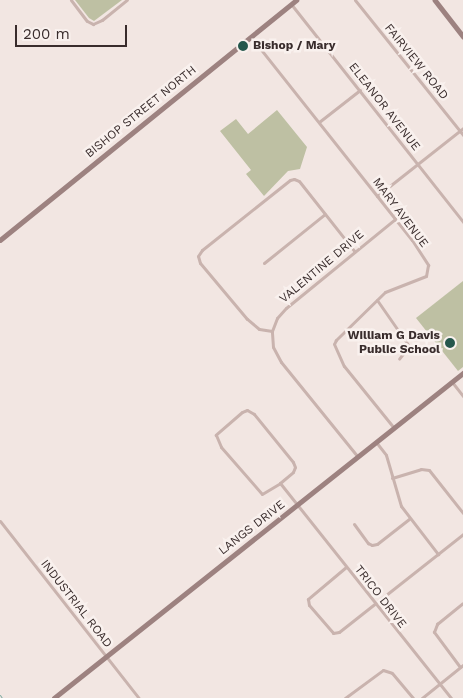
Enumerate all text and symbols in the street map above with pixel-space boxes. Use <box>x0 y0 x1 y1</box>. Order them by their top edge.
scale bar <box>18 15 130 47</box>
street label: FAIRVIEW ROAD <box>381 21 451 103</box>
text: 200 m <box>23 25 70 43</box>
place label: Bishop / Mary <box>253 39 335 53</box>
marker: Bishop / Mary <box>237 40 249 52</box>
street label: ELEANOR AVENUE <box>345 60 423 154</box>
street label: BISHOP STREET NORTH <box>82 63 200 161</box>
street label: MARY AVENUE <box>369 175 431 251</box>
street label: VALENTINE DRIVE <box>277 228 367 306</box>
place label: William G Davis Public School <box>348 329 440 357</box>
marker: William G Davis Public School <box>444 337 456 349</box>
street label: LANGS DRIVE <box>216 498 288 558</box>
street label: INDUSTRIAL ROAD <box>37 557 115 651</box>
street label: TRICO DRIVE <box>351 563 409 631</box>

